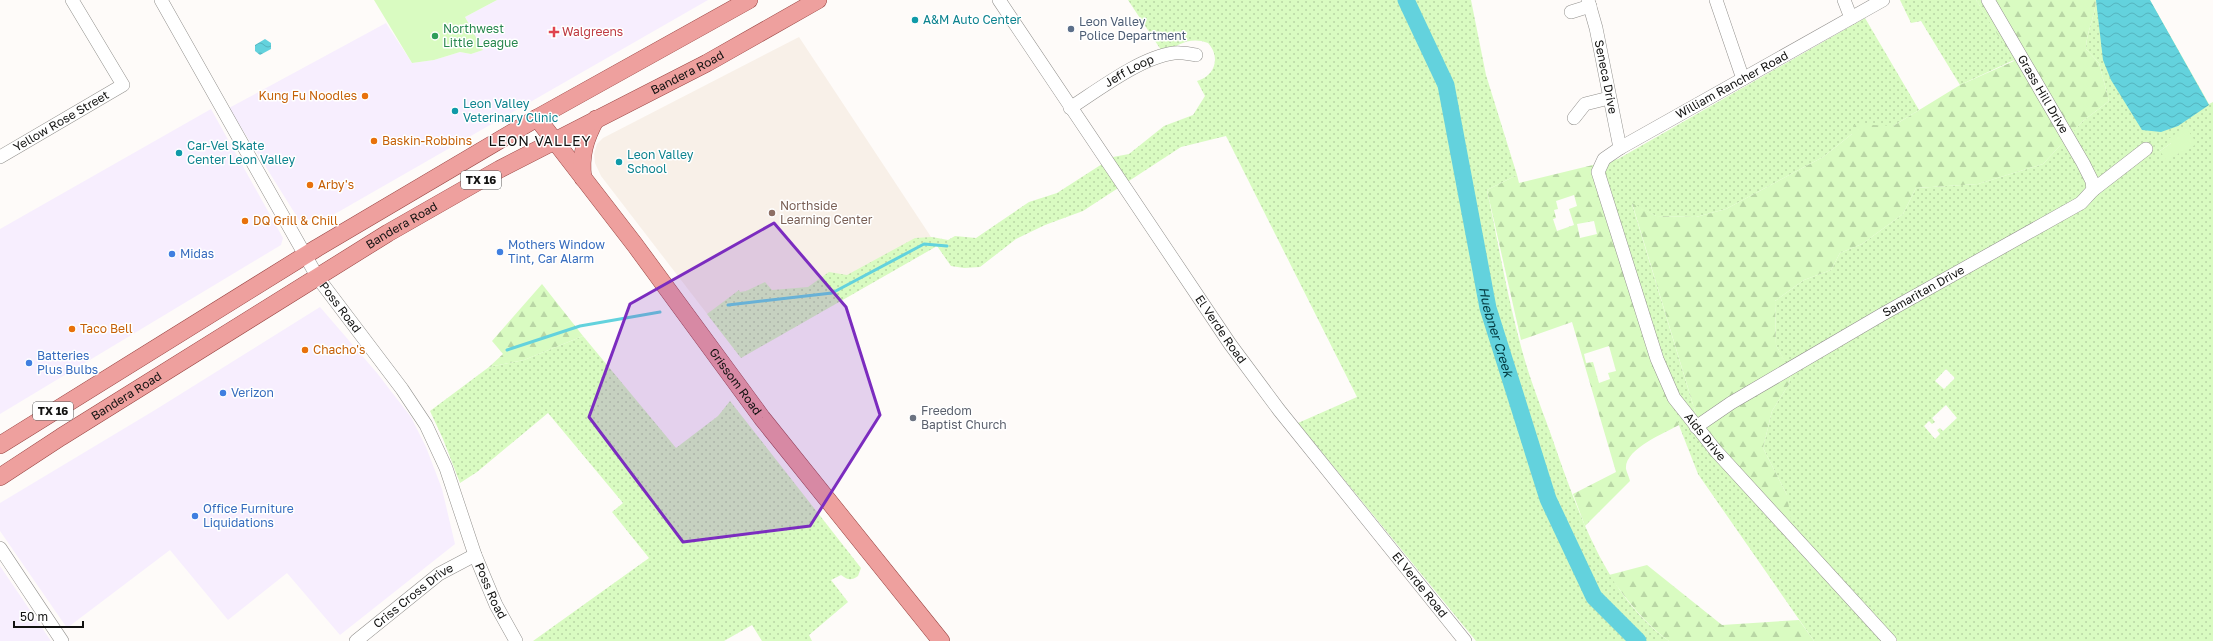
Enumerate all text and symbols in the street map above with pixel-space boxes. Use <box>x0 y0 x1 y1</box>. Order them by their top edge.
place label: A&M Auto Center <box>923 12 1022 27</box>
place label: Leon Valley Police Department <box>1079 14 1187 43</box>
marker: A&M Auto Center <box>910 15 920 25</box>
place label: Northwest Little League <box>443 21 518 50</box>
place label: Walgreens <box>562 24 623 39</box>
marker: Leon Valley Police Department <box>1066 24 1076 34</box>
marker: Walgreens <box>549 27 559 37</box>
marker: Northwest Little League <box>430 31 440 41</box>
street label: Seneca Drive <box>1592 39 1621 115</box>
street label: Bandera Road <box>648 47 726 98</box>
street label: William Rancher Road <box>1673 47 1791 122</box>
street label: Jeff Loop <box>1101 51 1156 90</box>
street label: Grass Hill Drive <box>2015 52 2072 136</box>
street label: Yellow Rose Street <box>10 87 112 155</box>
place label: Kung Fu Noodles <box>259 88 357 103</box>
marker: Kung Fu Noodles <box>360 91 370 101</box>
place label: Leon Valley Veterinary Clinic <box>463 96 559 125</box>
marker: Leon Valley Veterinary Clinic <box>450 106 460 116</box>
district label: LEON VALLEY <box>488 132 592 149</box>
place label: Baskin-Robbins <box>382 133 472 148</box>
marker: Baskin-Robbins <box>369 136 379 146</box>
place label: Car-Vel Skate Center Leon Valley <box>187 138 295 167</box>
place label: Leon Valley School <box>627 147 694 176</box>
marker: Car-Vel Skate Center Leon Valley <box>174 148 184 158</box>
marker: Leon Valley School <box>614 157 624 167</box>
road number: TX 16 <box>461 171 501 189</box>
place label: Arby's <box>318 177 354 192</box>
marker: Arby's <box>305 180 315 190</box>
street label: Bandera Road <box>363 198 440 252</box>
place label: Northside Learning Center <box>780 198 873 227</box>
marker: Northside Learning Center <box>767 208 777 218</box>
place label: DQ Grill & Chill <box>253 213 338 228</box>
marker: DQ Grill & Chill <box>240 216 250 226</box>
place label: Mothers Window Tint, Car Alarm <box>508 237 605 266</box>
place label: Midas <box>180 246 214 261</box>
marker: Mothers Window Tint, Car Alarm <box>495 247 505 257</box>
marker: Midas <box>167 249 177 259</box>
street label: Samaritan Drive <box>1880 262 1967 320</box>
street label: Poss Road <box>316 278 365 335</box>
water label: Huebner Creek <box>1476 285 1518 381</box>
street label: El Verde Road <box>1192 292 1250 366</box>
place label: Taco Bell <box>80 321 133 336</box>
marker: Taco Bell <box>67 324 77 334</box>
place label: Chacho's <box>313 342 365 357</box>
marker: Chacho's <box>300 345 310 355</box>
street label: Grissom Road <box>706 345 765 418</box>
place label: Batteries Plus Bulbs <box>37 348 98 377</box>
marker: Batteries Plus Bulbs <box>24 358 34 368</box>
street label: Bandera Road <box>88 368 164 423</box>
place label: Verizon <box>231 385 274 400</box>
marker: Verizon <box>218 388 228 398</box>
road number: TX 16 <box>33 402 73 420</box>
place label: Freedom Baptist Church <box>921 403 1007 432</box>
street label: Aids Drive <box>1682 409 1729 464</box>
marker: Freedom Baptist Church <box>908 413 918 423</box>
place label: Office Furniture Liquidations <box>203 501 294 530</box>
marker: Office Furniture Liquidations <box>190 511 200 521</box>
street label: El Verde Road <box>1389 549 1451 620</box>
street label: Criss Cross Drive <box>370 560 456 631</box>
street label: Poss Road <box>472 560 510 621</box>
scale bar <box>14 603 83 629</box>
text: 50 m <box>20 609 48 624</box>

